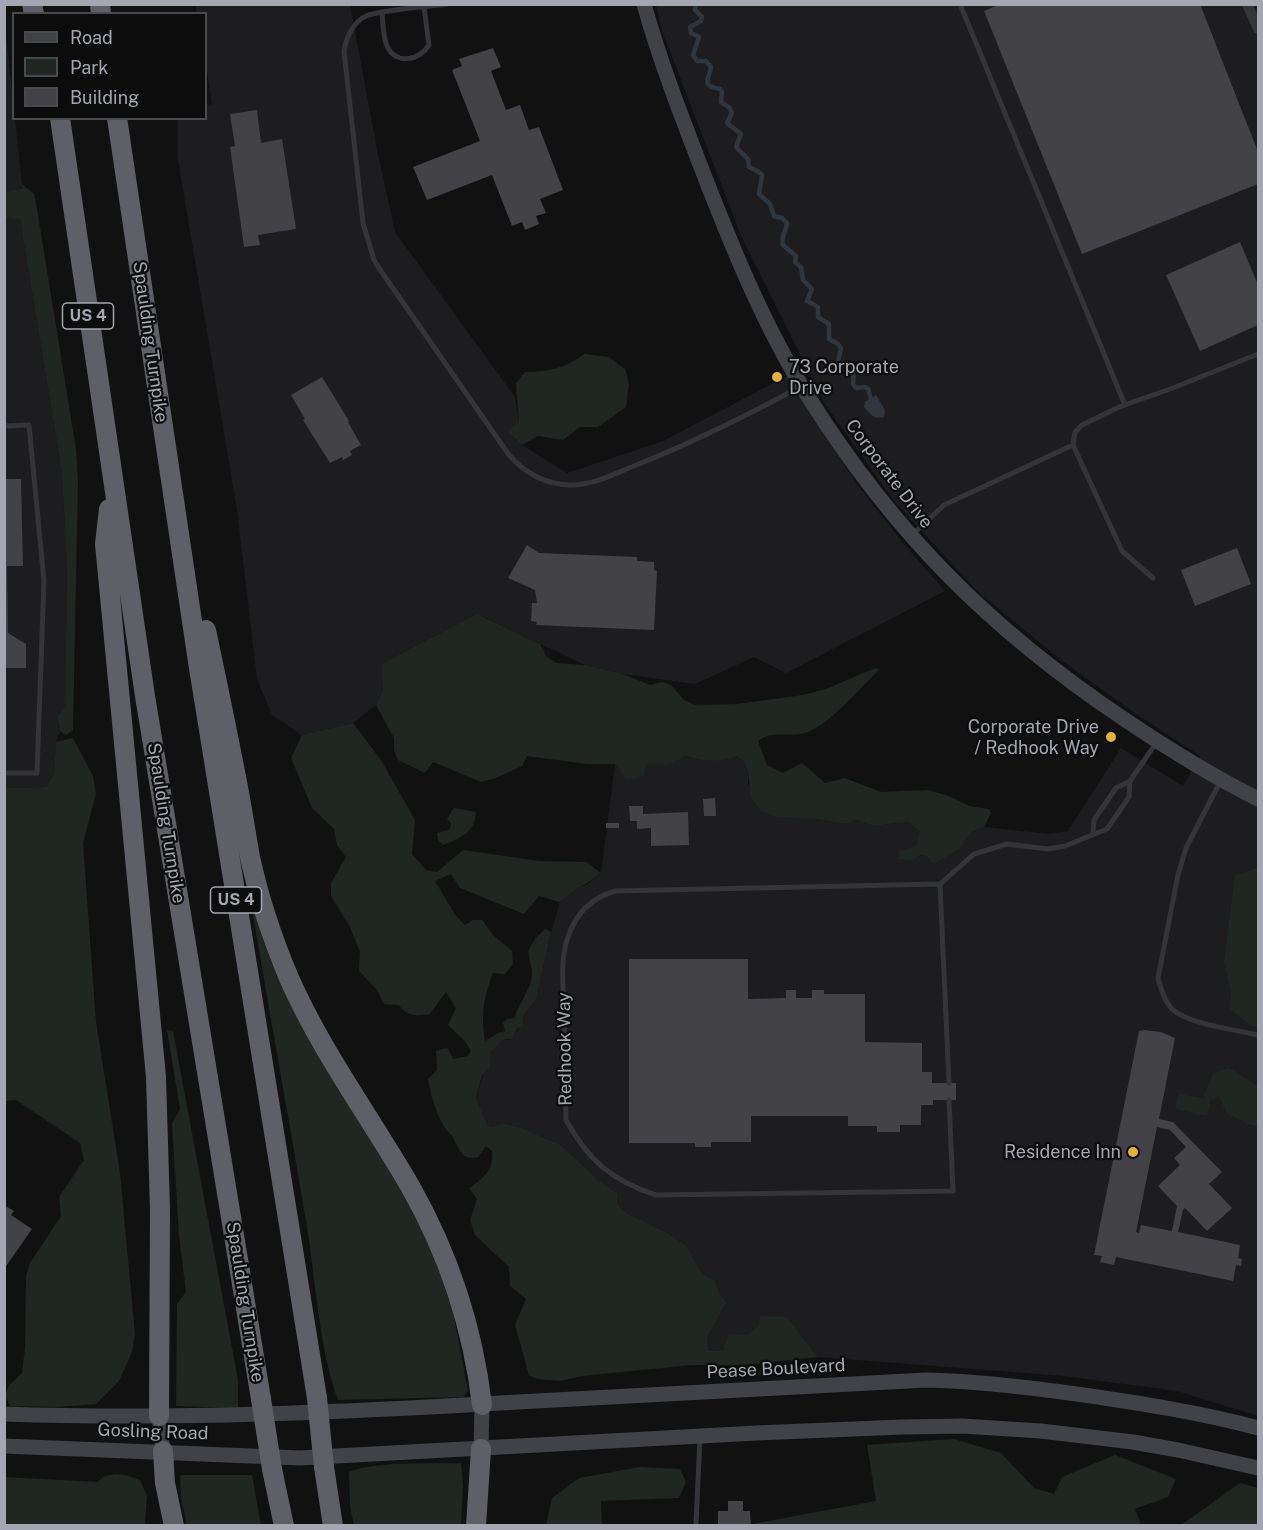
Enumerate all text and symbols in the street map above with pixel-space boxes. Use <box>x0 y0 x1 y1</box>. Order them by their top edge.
legend <box>12 12 207 120</box>
text: Road <box>70 27 113 48</box>
text: Park <box>70 57 108 78</box>
text: Building <box>70 87 139 108</box>
street label: Spaulding Turnpike <box>128 260 172 424</box>
road number: US 4 <box>62 303 113 329</box>
place label: 73 Corporate Drive <box>789 356 899 398</box>
marker: 73 Corporate Drive <box>770 370 784 384</box>
street label: Corporate Drive <box>841 415 937 533</box>
place label: Corporate Drive / Redhook Way <box>968 716 1099 758</box>
marker: Corporate Drive / Redhook Way <box>1104 730 1118 744</box>
street label: Spaulding Turnpike <box>143 741 189 905</box>
road number: US 4 <box>210 887 262 913</box>
street label: Redhook Way <box>553 992 577 1106</box>
place label: Residence Inn <box>1004 1141 1121 1163</box>
marker: Residence Inn <box>1126 1145 1140 1159</box>
street label: Spaulding Turnpike <box>222 1220 268 1384</box>
street label: Pease Boulevard <box>706 1355 846 1383</box>
street label: Gosling Road <box>97 1419 209 1445</box>

